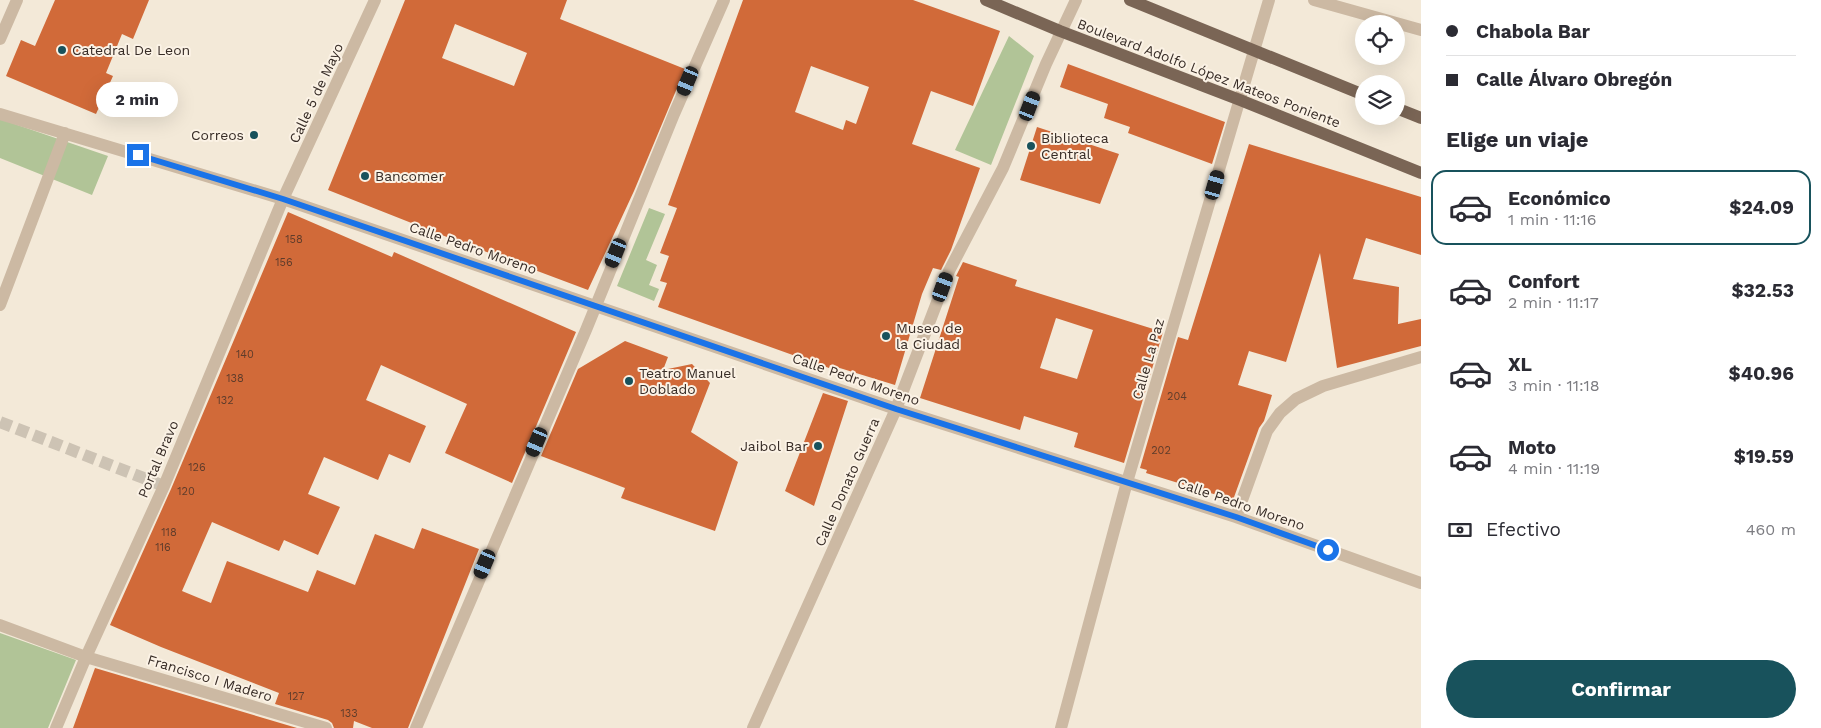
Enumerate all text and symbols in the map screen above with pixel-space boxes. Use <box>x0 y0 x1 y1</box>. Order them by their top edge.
street label: Boulevard Adolfo López Mateos Poniente <box>1075 15 1343 131</box>
map controls <box>1355 15 1405 125</box>
button: locate <box>1355 15 1405 65</box>
text: Chabola Bar <box>1476 20 1590 43</box>
street label: Calle 5 de Mayo <box>286 40 346 146</box>
place label: Catedral De Leon <box>72 42 190 58</box>
marker: Catedral De Leon <box>56 44 68 56</box>
car <box>675 64 700 98</box>
text: Calle Álvaro Obregón <box>1476 68 1672 91</box>
button: layers <box>1355 75 1405 125</box>
callout: 2 min <box>97 82 179 118</box>
car <box>1017 89 1042 123</box>
text: 2 min <box>115 90 159 109</box>
place label: Correos <box>191 127 244 143</box>
text: Elige un viaje <box>1446 127 1589 152</box>
marker: Correos <box>248 129 260 141</box>
place label: Biblioteca Central <box>1041 130 1109 162</box>
marker: Biblioteca Central <box>1025 140 1037 152</box>
route end <box>127 144 149 166</box>
place label: Bancomer <box>375 168 444 184</box>
car <box>1203 169 1226 201</box>
marker: Bancomer <box>359 170 371 182</box>
icon: car <box>1448 185 1493 230</box>
text: Económico <box>1508 187 1611 210</box>
text: $24.09 <box>1729 196 1794 219</box>
text: 1 min · 11:16 <box>1508 210 1597 229</box>
street label: Calle Pedro Moreno <box>407 219 539 277</box>
house number: 158 <box>285 233 303 246</box>
car <box>603 236 628 270</box>
house number: 156 <box>275 256 293 269</box>
icon: car <box>1448 268 1493 313</box>
car <box>930 270 955 304</box>
text: Confort <box>1508 270 1579 293</box>
text: $32.53 <box>1731 279 1794 302</box>
text: 2 min · 11:17 <box>1508 293 1599 312</box>
street label: Calle La Paz <box>1129 317 1167 401</box>
place label: Museo de la Ciudad <box>896 320 962 352</box>
marker: Museo de la Ciudad <box>880 330 892 342</box>
house number: 140 <box>236 348 254 361</box>
street label: Calle Pedro Moreno <box>790 350 922 408</box>
icon: car <box>1448 351 1493 396</box>
text: XL <box>1508 353 1532 376</box>
text: $40.96 <box>1729 362 1794 385</box>
place label: Teatro Manuel Doblado <box>639 365 736 397</box>
house number: 138 <box>226 372 244 385</box>
marker: Teatro Manuel Doblado <box>623 375 635 387</box>
text: 3 min · 11:18 <box>1508 376 1600 395</box>
house number: 204 <box>1167 390 1187 403</box>
house number: 132 <box>216 394 234 407</box>
street label: Calle Donato Guerra <box>811 415 883 549</box>
street label: Portal Bravo <box>135 418 181 500</box>
car <box>524 425 549 459</box>
icon: car <box>1448 434 1493 479</box>
text: Moto <box>1508 436 1556 459</box>
place label: Jaibol Bar <box>740 438 808 454</box>
marker: Jaibol Bar <box>812 440 824 452</box>
house number: 202 <box>1151 444 1171 457</box>
text: $19.59 <box>1734 445 1794 468</box>
text: 4 min · 11:19 <box>1508 459 1600 478</box>
house number: 126 <box>188 461 206 474</box>
street label: Calle Pedro Moreno <box>1175 475 1307 533</box>
house number: 120 <box>177 485 195 498</box>
icon: cash <box>1446 516 1474 544</box>
text: Efectivo <box>1486 518 1561 541</box>
text: 460 m <box>1746 520 1796 539</box>
house number: 118 <box>161 526 177 539</box>
route start <box>1317 539 1339 561</box>
house number: 116 <box>155 541 171 554</box>
car <box>472 547 497 581</box>
street label: Francisco I Madero <box>146 651 274 705</box>
button: Confirmar <box>1446 660 1796 718</box>
house number: 127 <box>288 690 304 703</box>
house number: 133 <box>340 707 358 720</box>

